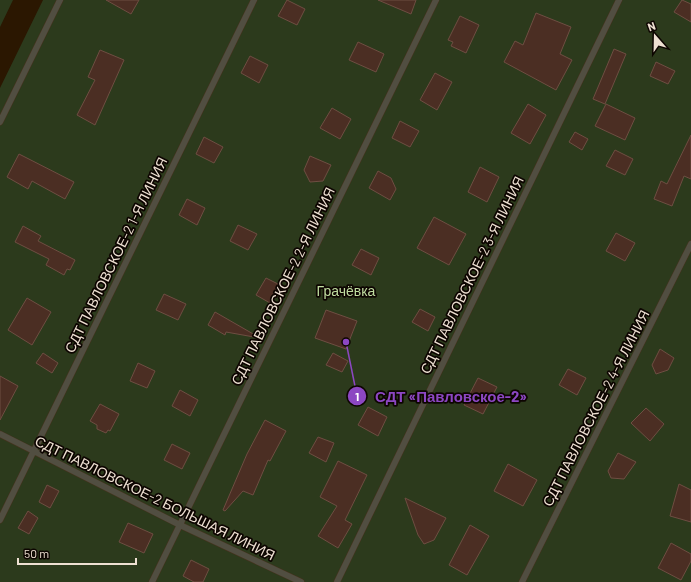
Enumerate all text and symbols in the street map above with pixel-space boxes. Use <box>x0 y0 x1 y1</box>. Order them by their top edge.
north arrow <box>635 16 675 56</box>
text: N <box>646 19 657 33</box>
street label: СДТ ПАВЛОВСКОЕ-2 1-Я ЛИНИЯ <box>61 154 170 355</box>
street label: СДТ ПАВЛОВСКОЕ-2 3-Я ЛИНИЯ <box>416 173 527 376</box>
street label: СДТ ПАВЛОВСКОЕ-2 2-Я ЛИНИЯ <box>227 184 338 387</box>
park label: Грачёвка <box>317 282 376 299</box>
street label: СДТ ПАВЛОВСКОЕ-2 4-Я ЛИНИЯ <box>538 307 653 509</box>
callout: СДТ «Павловское-2» <box>347 383 534 410</box>
text: СДТ «Павловское-2» <box>375 387 527 405</box>
text: 1 <box>355 389 359 403</box>
street label: СДТ ПАВЛОВСКОЕ-2 БОЛЬШАЯ ЛИНИЯ <box>32 432 278 563</box>
scale bar <box>18 540 136 566</box>
text: 50 m <box>24 546 49 560</box>

